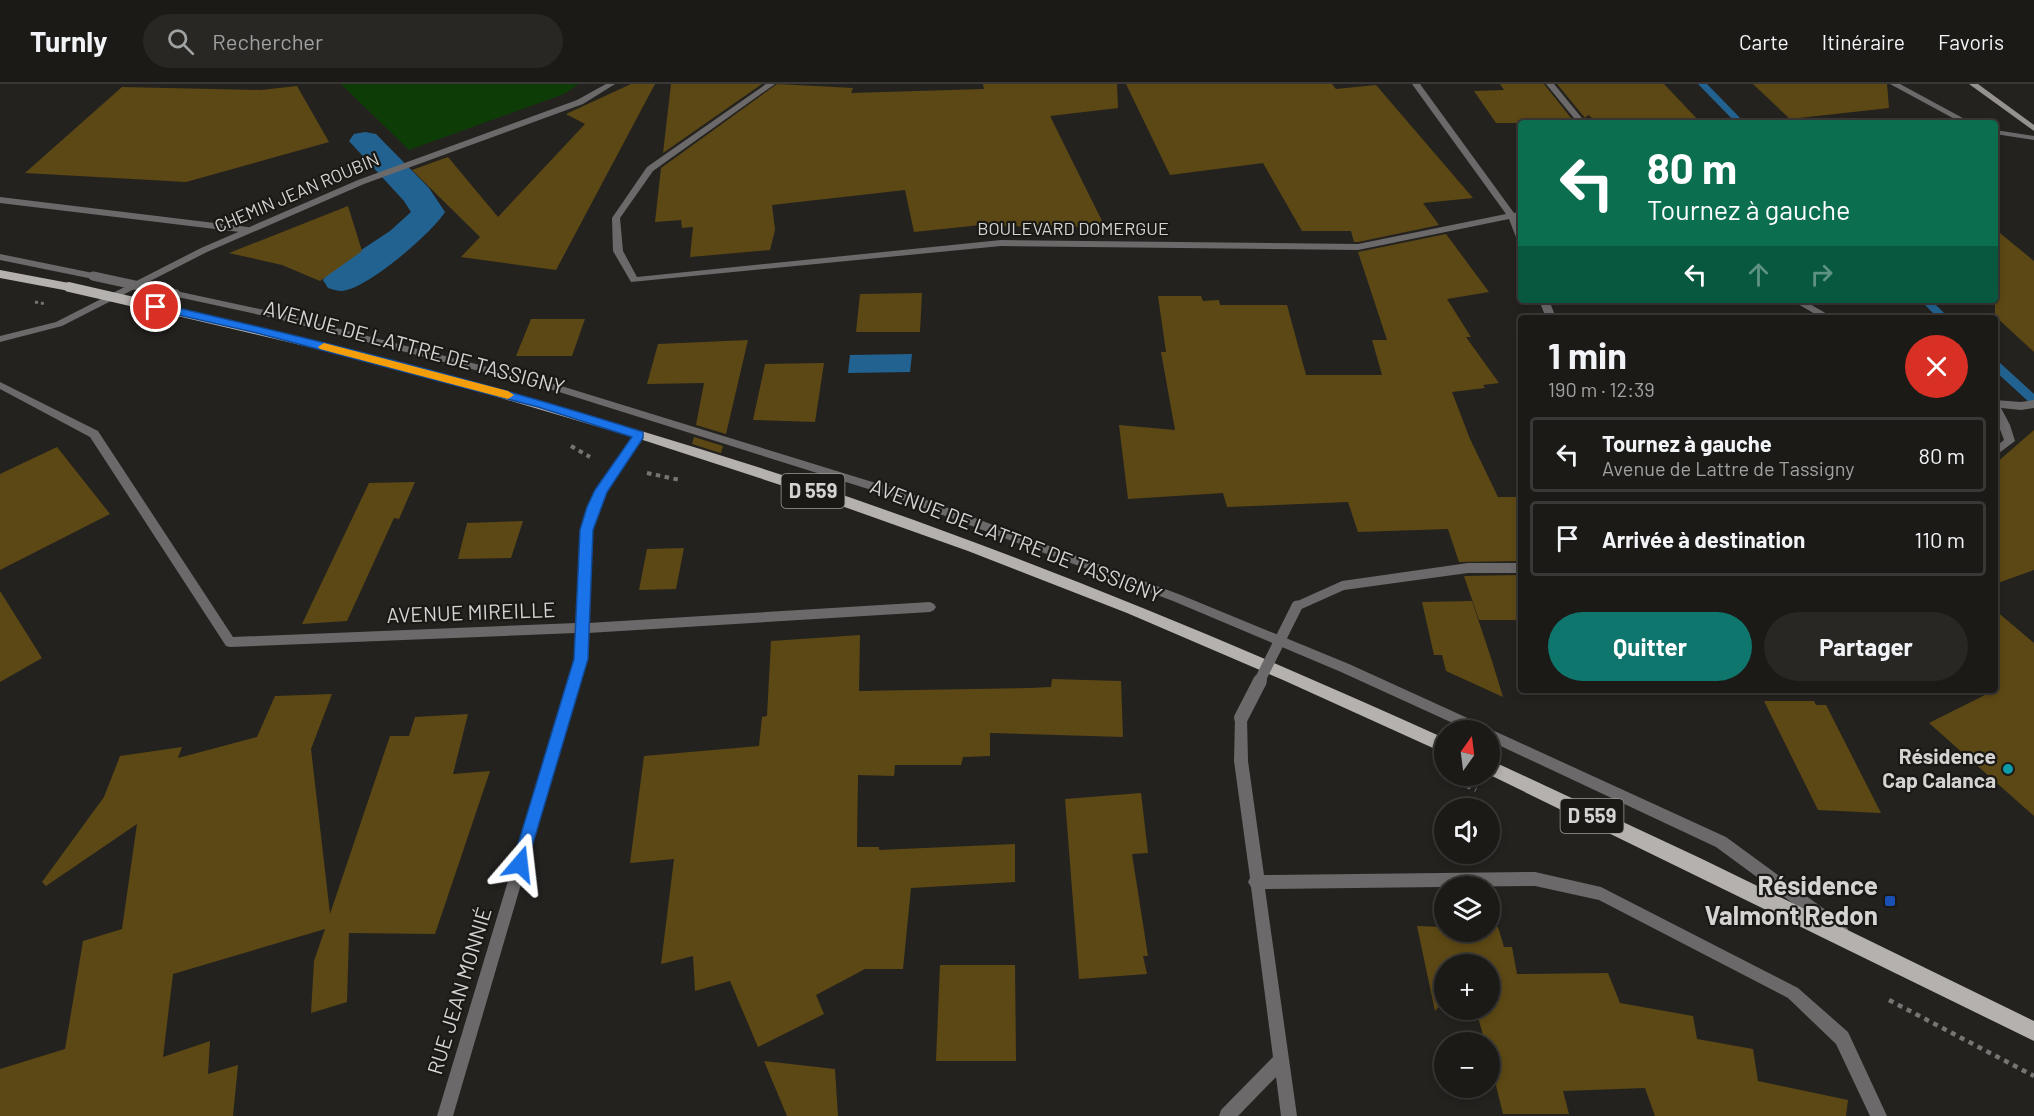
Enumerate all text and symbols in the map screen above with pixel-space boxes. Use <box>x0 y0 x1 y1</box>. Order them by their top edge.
search box <box>143 14 563 68</box>
text: Turnly <box>30 24 107 58</box>
icon: search <box>164 25 197 58</box>
text: Rechercher <box>212 28 323 54</box>
text: Carte <box>1739 29 1789 54</box>
text: Itinéraire <box>1822 29 1905 54</box>
text: Favoris <box>1938 29 2004 54</box>
text: 80 m <box>1647 142 1737 192</box>
icon: left <box>1548 144 1626 222</box>
street label: CHEMIN JEAN ROUBIN <box>211 147 382 237</box>
text: Tournez à gauche <box>1647 193 1850 225</box>
street label: BOULEVARD DOMERGUE <box>977 217 1169 239</box>
icon: left <box>1679 258 1712 291</box>
icon: ahead <box>1742 258 1775 291</box>
icon: right <box>1805 258 1838 291</box>
pin <box>130 281 181 332</box>
icon: arrive <box>139 290 172 323</box>
street label: AVENUE DE LATTRE DE TASSIGNY <box>261 294 568 399</box>
text: 1 min <box>1548 333 1627 376</box>
button: close <box>1905 335 1968 398</box>
text: 190 m · 12:39 <box>1548 377 1655 401</box>
text: Tournez à gauche <box>1602 430 1772 456</box>
icon: left <box>1551 438 1584 471</box>
text: 80 m <box>1919 442 1965 468</box>
text: Avenue de Lattre de Tassigny <box>1602 456 1854 480</box>
street label: AVENUE DE LATTRE DE TASSIGNY <box>867 472 1166 607</box>
road number: D 559 <box>782 474 844 508</box>
icon: arrive <box>1551 522 1584 555</box>
text: Arrivée à destination <box>1602 526 1805 552</box>
text: 110 m <box>1915 526 1965 552</box>
street label: AVENUE MIREILLE <box>386 596 556 627</box>
button: Quitter <box>1548 612 1752 681</box>
button: Partager <box>1764 612 1968 681</box>
north arrow <box>1434 720 1500 786</box>
map controls <box>1434 720 1500 1098</box>
place label: Résidence Cap Calanca <box>1882 743 1996 792</box>
marker: Résidence Cap Calanca <box>2001 762 2015 776</box>
button: sound <box>1434 798 1500 864</box>
road number: D 559 <box>1560 799 1624 833</box>
position arrow <box>488 832 552 896</box>
place label: Résidence Valmont Redon <box>1705 869 1878 930</box>
button: layers <box>1434 876 1500 942</box>
marker: Résidence Valmont Redon <box>1883 894 1897 908</box>
street label: RUE JEAN MONNIÉ <box>421 904 496 1077</box>
button: + <box>1434 954 1500 1020</box>
button: − <box>1434 1032 1500 1098</box>

